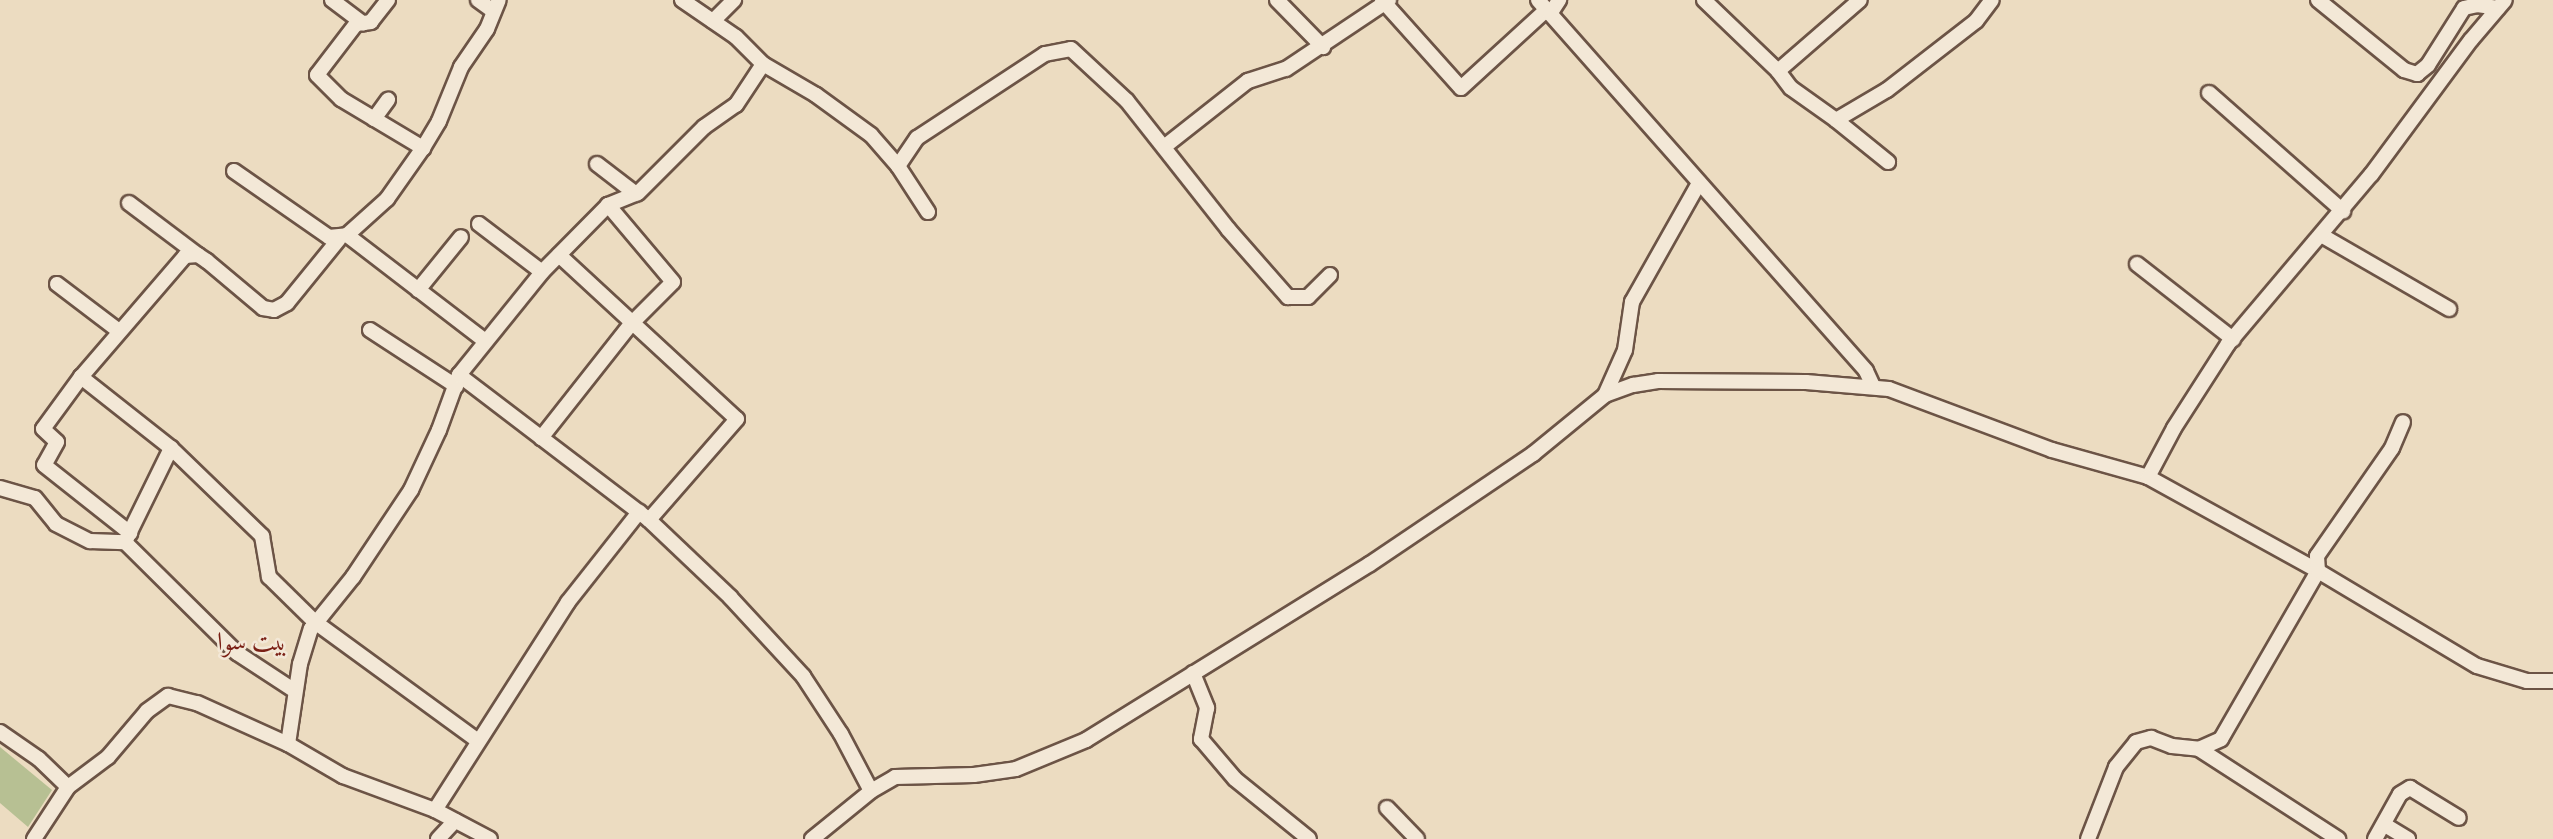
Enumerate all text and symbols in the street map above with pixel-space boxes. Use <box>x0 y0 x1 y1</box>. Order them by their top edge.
district label: بيت سوا <box>217 627 287 659</box>

